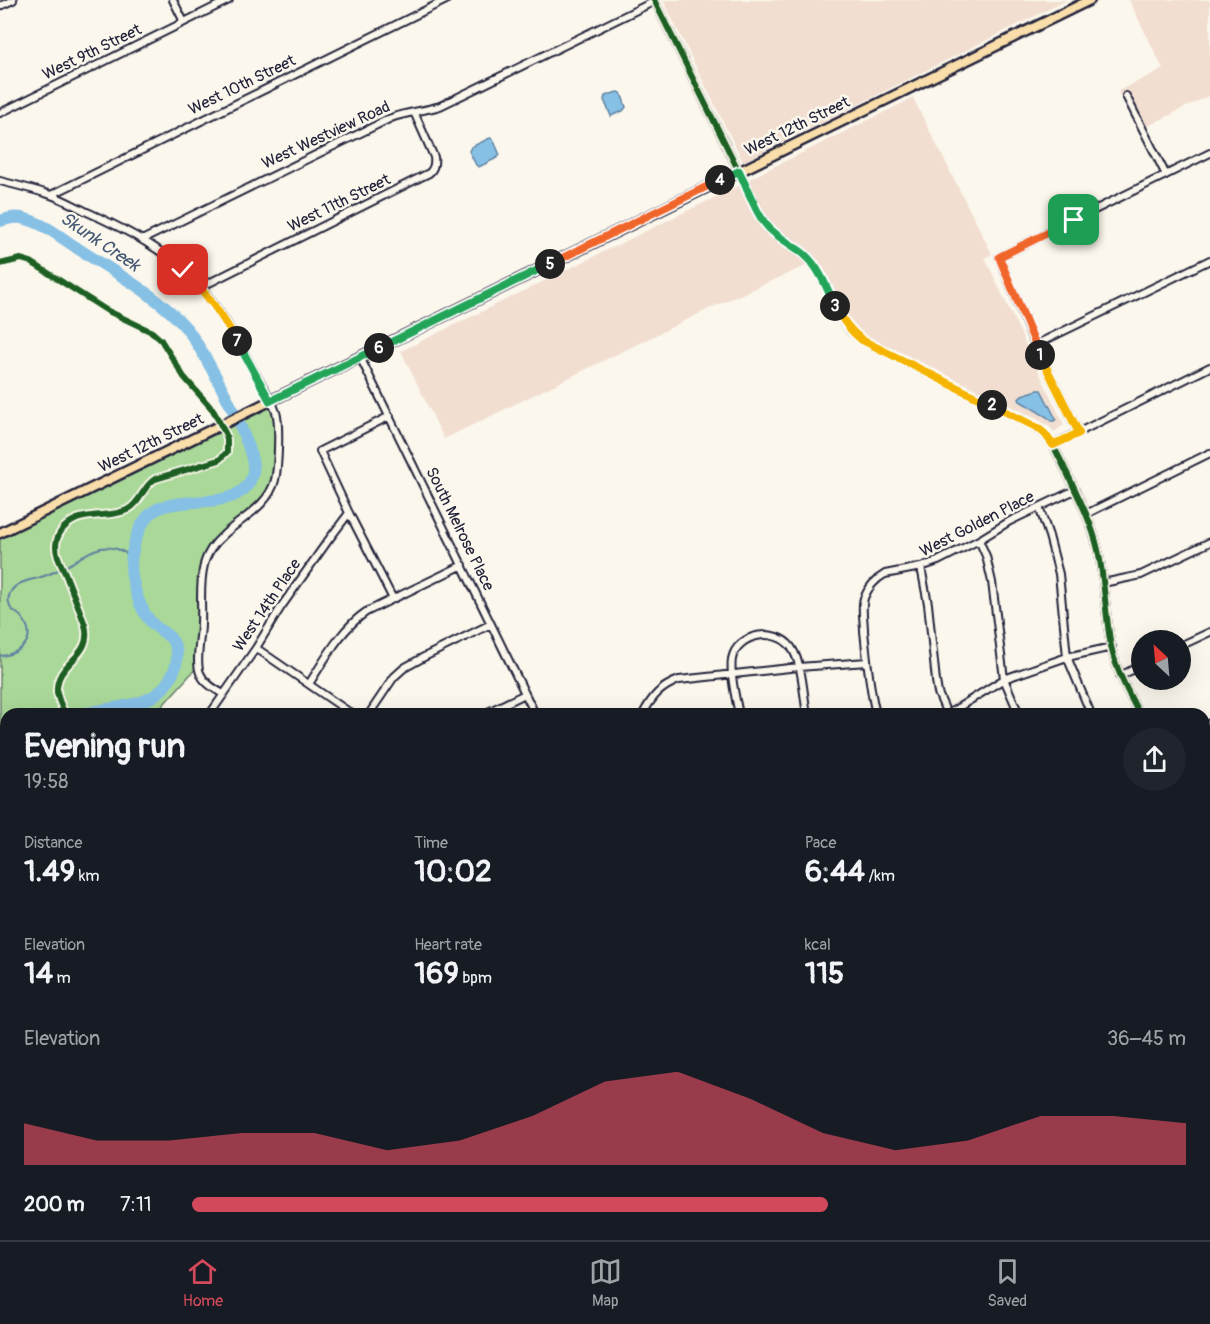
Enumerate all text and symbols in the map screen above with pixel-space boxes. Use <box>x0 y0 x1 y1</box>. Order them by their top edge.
street label: West 9th Street <box>39 19 145 85</box>
street label: West 10th Street <box>185 50 299 120</box>
street label: West 12th Street <box>741 92 853 160</box>
street label: West Westview Road <box>259 97 393 173</box>
pin: 4 <box>705 165 735 195</box>
street label: West 11th Street <box>284 169 394 237</box>
text: 4 <box>715 170 725 190</box>
pin <box>1048 194 1099 245</box>
icon: arrive <box>1057 203 1090 236</box>
water label: Skunk Creek <box>56 207 145 278</box>
pin <box>157 244 208 295</box>
pin: 5 <box>535 249 565 279</box>
icon: check <box>166 253 199 286</box>
text: 5 <box>546 254 554 274</box>
pin: 3 <box>820 291 850 321</box>
text: 3 <box>831 296 839 316</box>
pin: 7 <box>222 326 252 356</box>
text: 7 <box>233 331 241 351</box>
pin: 6 <box>364 333 394 363</box>
text: 6 <box>374 338 384 358</box>
pin: 1 <box>1025 340 1055 370</box>
text: 1 <box>1037 345 1043 365</box>
pin: 2 <box>977 390 1007 420</box>
text: 2 <box>988 395 996 415</box>
street label: West 12th Street <box>95 409 207 477</box>
street label: South Melrose Place <box>421 464 499 594</box>
street label: West Golden Place <box>916 486 1038 561</box>
street label: West 14th Place <box>229 555 305 655</box>
north arrow <box>1131 630 1191 690</box>
map controls <box>1131 630 1191 690</box>
text: Evening run <box>24 726 185 767</box>
button: share <box>1123 728 1186 791</box>
text: 19:58 <box>24 769 68 794</box>
text: Distance <box>24 833 83 853</box>
text: Time <box>414 833 448 853</box>
text: Pace <box>805 833 836 853</box>
text: 1.49 <box>24 853 75 890</box>
text: 10:02 <box>414 853 492 890</box>
text: 6:44 <box>805 853 865 890</box>
text: km <box>75 866 100 886</box>
text: /km <box>865 866 895 886</box>
text: Elevation <box>24 935 85 955</box>
text: Heart rate <box>414 935 482 955</box>
text: kcal <box>805 935 831 955</box>
text: 14 <box>24 955 53 992</box>
text: 169 <box>414 955 459 992</box>
text: 115 <box>805 955 844 992</box>
text: m <box>53 968 71 988</box>
text: bpm <box>459 968 492 988</box>
text: Elevation <box>24 1026 100 1051</box>
text: 36–45 m <box>1107 1026 1186 1051</box>
text: 200 m <box>24 1192 85 1217</box>
text: 7:11 <box>120 1192 152 1217</box>
tab: Home <box>183 1255 223 1311</box>
tab: Map <box>589 1255 622 1311</box>
tab: Saved <box>987 1255 1027 1311</box>

